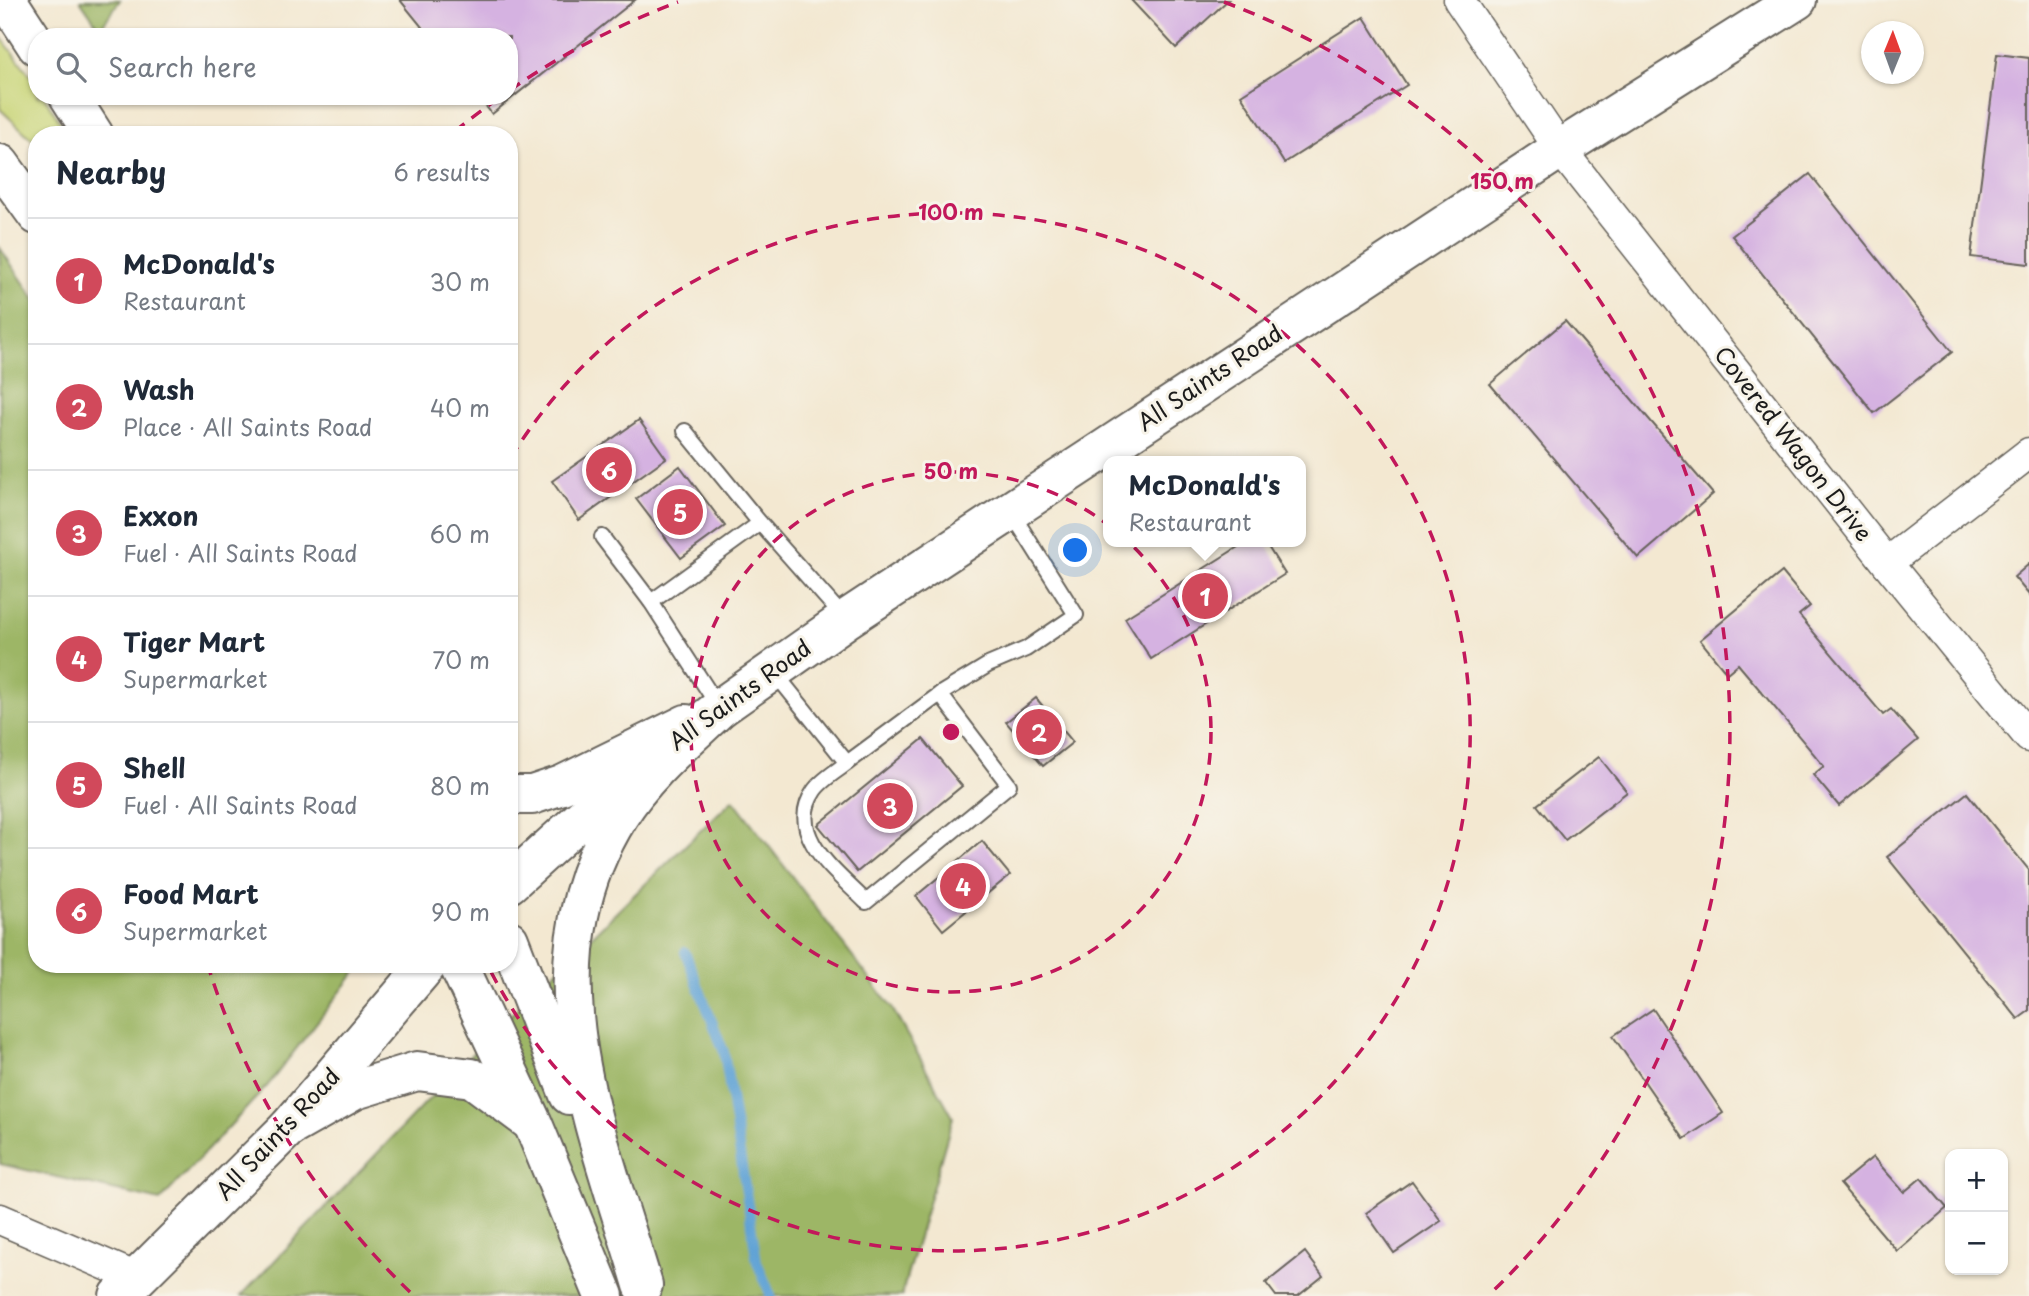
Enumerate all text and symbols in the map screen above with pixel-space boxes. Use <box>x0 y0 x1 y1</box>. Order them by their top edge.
north arrow <box>1861 21 1924 84</box>
search box <box>28 28 518 105</box>
text: Search here <box>108 47 257 86</box>
icon: search <box>52 48 90 86</box>
text: Nearby <box>56 149 166 194</box>
text: 6 results <box>394 154 490 189</box>
text: 150 m <box>1470 164 1534 196</box>
text: 100 m <box>918 195 984 227</box>
text: McDonald's <box>123 244 275 283</box>
text: 1 <box>74 264 85 299</box>
text: 30 m <box>429 264 490 299</box>
text: Restaurant <box>123 283 246 318</box>
street label: All Saints Road <box>1129 315 1289 439</box>
street label: Covered Wagon Drive <box>1707 338 1882 548</box>
text: Wash <box>123 370 195 409</box>
text: 2 <box>71 390 87 425</box>
text: 40 m <box>430 390 490 425</box>
text: Place · All Saints Road <box>123 409 373 444</box>
pin: 6 <box>586 444 632 496</box>
text: 50 m <box>924 454 978 486</box>
popup <box>1103 456 1306 547</box>
text: McDonald's <box>1129 465 1280 504</box>
pin: 5 <box>657 486 703 538</box>
text: Exxon <box>123 496 199 535</box>
text: Restaurant <box>1129 504 1251 539</box>
text: 3 <box>71 516 87 551</box>
text: 60 m <box>430 516 490 551</box>
your location <box>1058 533 1092 567</box>
text: Fuel · All Saints Road <box>123 535 358 570</box>
pin: 1 <box>1182 570 1228 622</box>
text: Tiger Mart <box>123 622 265 661</box>
street label: All Saints Road <box>660 630 818 758</box>
text: 4 <box>71 642 87 677</box>
text: 70 m <box>432 642 490 677</box>
text: Supermarket <box>123 661 267 696</box>
pin: 2 <box>1016 706 1062 758</box>
centre of rings <box>939 720 963 744</box>
text: Shell <box>123 748 186 787</box>
text: 5 <box>72 768 86 803</box>
text: 80 m <box>430 768 490 803</box>
pin: 3 <box>867 780 913 832</box>
text: Fuel · All Saints Road <box>123 787 358 822</box>
pin: 4 <box>940 860 986 912</box>
text: Food Mart <box>123 874 259 913</box>
text: 6 <box>71 894 87 929</box>
text: 90 m <box>431 894 490 929</box>
text: Supermarket <box>123 913 267 948</box>
street label: All Saints Road <box>206 1059 347 1207</box>
map controls <box>1945 1149 2008 1275</box>
button: + <box>1945 1149 2008 1212</box>
button: − <box>1945 1212 2008 1275</box>

